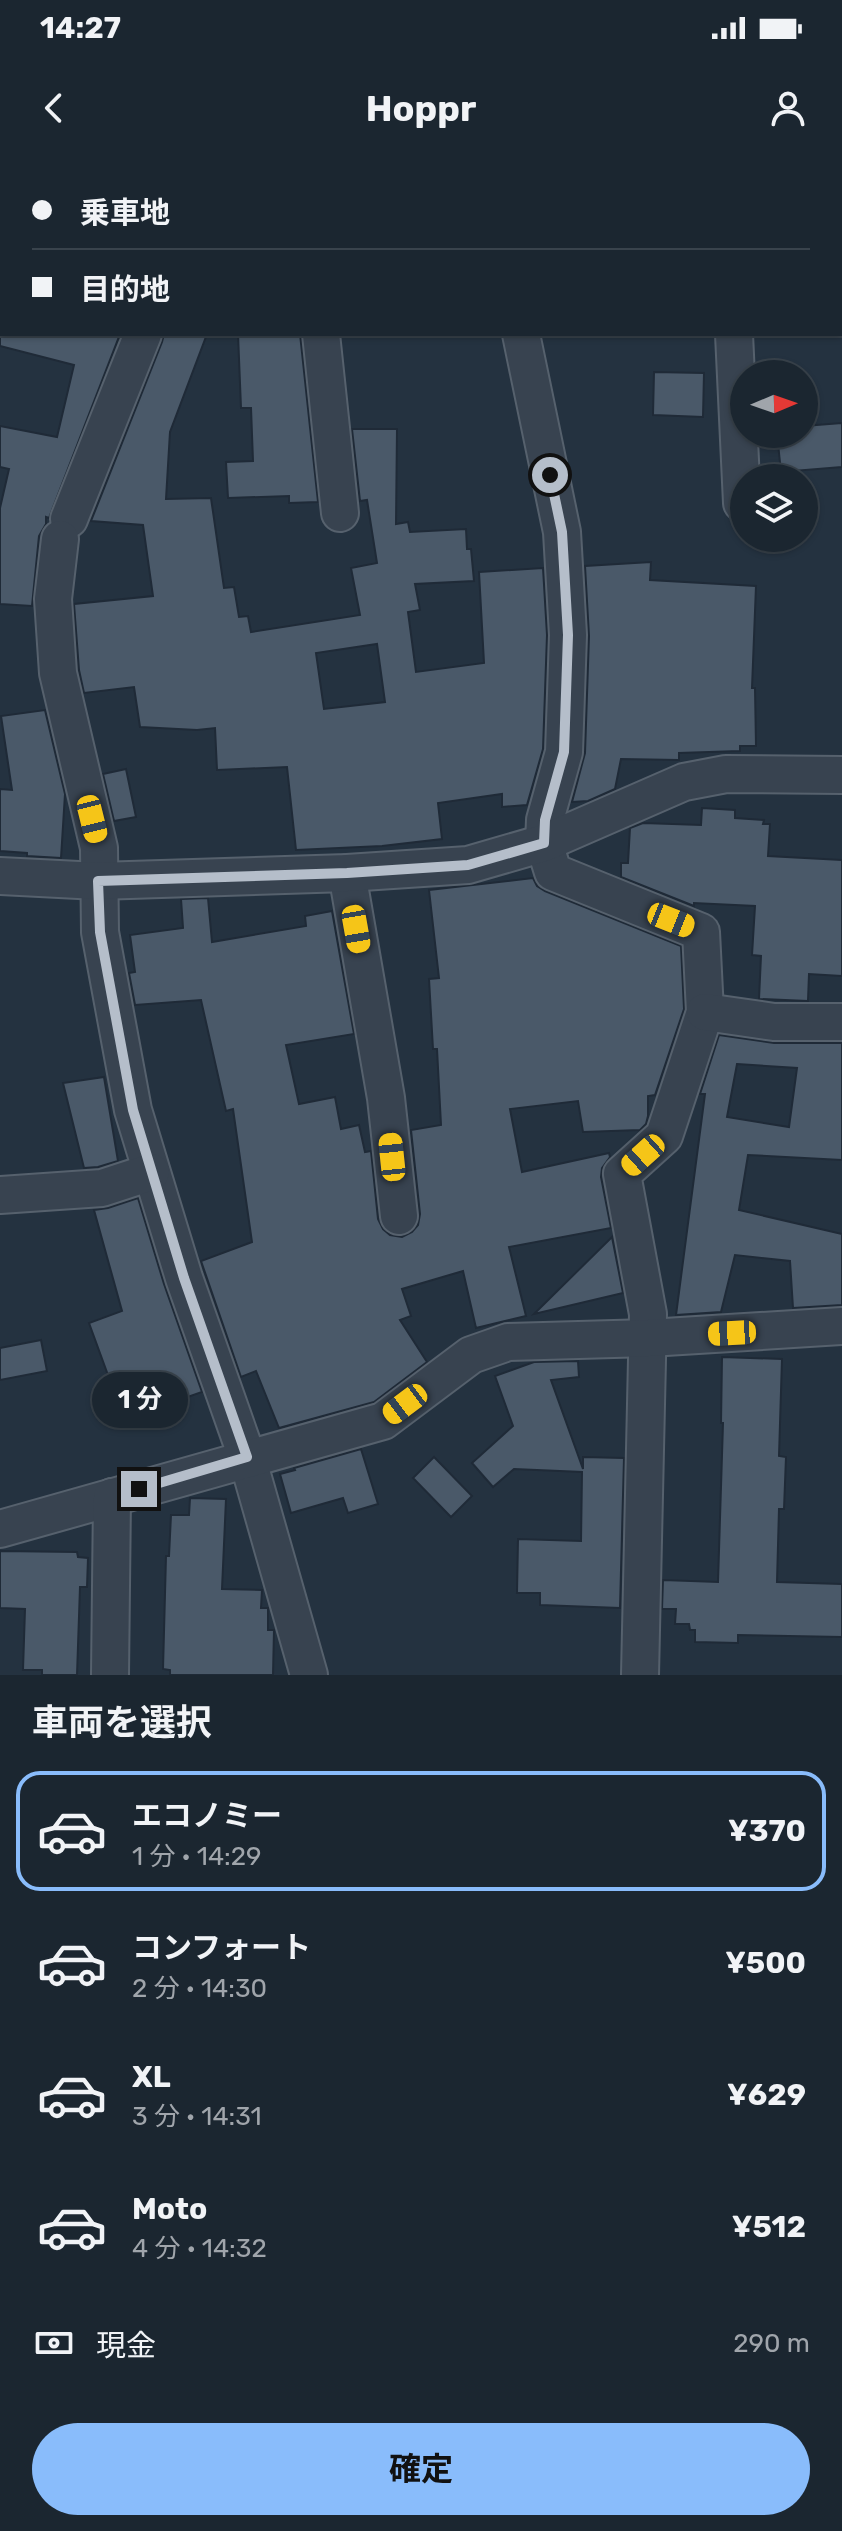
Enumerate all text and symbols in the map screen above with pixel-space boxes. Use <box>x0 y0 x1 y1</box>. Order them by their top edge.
text: 14:27 <box>40 10 121 46</box>
icon: back <box>32 86 76 130</box>
icon: person <box>766 86 810 130</box>
text: Hoppr <box>366 87 476 130</box>
text: 乗車地 <box>80 195 170 231</box>
text: 目的地 <box>80 272 170 308</box>
north arrow <box>730 360 818 448</box>
map controls <box>730 360 818 552</box>
route start <box>532 457 568 493</box>
button: layers <box>730 464 818 552</box>
car <box>75 793 109 845</box>
car <box>644 900 698 940</box>
car <box>340 903 372 955</box>
car <box>617 1130 669 1180</box>
car <box>378 1132 406 1182</box>
car <box>707 1320 757 1346</box>
callout: 1 分 <box>91 1373 187 1429</box>
car <box>379 1380 431 1428</box>
text: 1 分 <box>118 1384 162 1415</box>
route end <box>121 1471 157 1507</box>
text: 車両を選択 <box>32 1701 212 1744</box>
icon: car <box>36 1795 108 1867</box>
text: エコノミー <box>132 1798 282 1834</box>
text: ¥370 <box>728 1813 806 1849</box>
text: 1 分 · 14:29 <box>132 1841 261 1872</box>
icon: car <box>36 1927 108 1999</box>
text: コンフォート <box>132 1930 311 1966</box>
text: ¥500 <box>725 1945 806 1981</box>
text: 2 分 · 14:30 <box>132 1973 267 2004</box>
icon: car <box>36 2059 108 2131</box>
text: XL <box>132 2059 171 2095</box>
text: ¥629 <box>727 2077 806 2113</box>
text: 3 分 · 14:31 <box>132 2101 262 2132</box>
icon: car <box>36 2191 108 2263</box>
text: Moto <box>132 2191 207 2227</box>
text: ¥512 <box>732 2209 806 2245</box>
text: 4 分 · 14:32 <box>132 2233 267 2264</box>
icon: cash <box>32 2321 76 2365</box>
text: 現金 <box>96 2328 156 2364</box>
text: 290 m <box>733 2328 810 2359</box>
button: 確定 <box>32 2423 810 2515</box>

